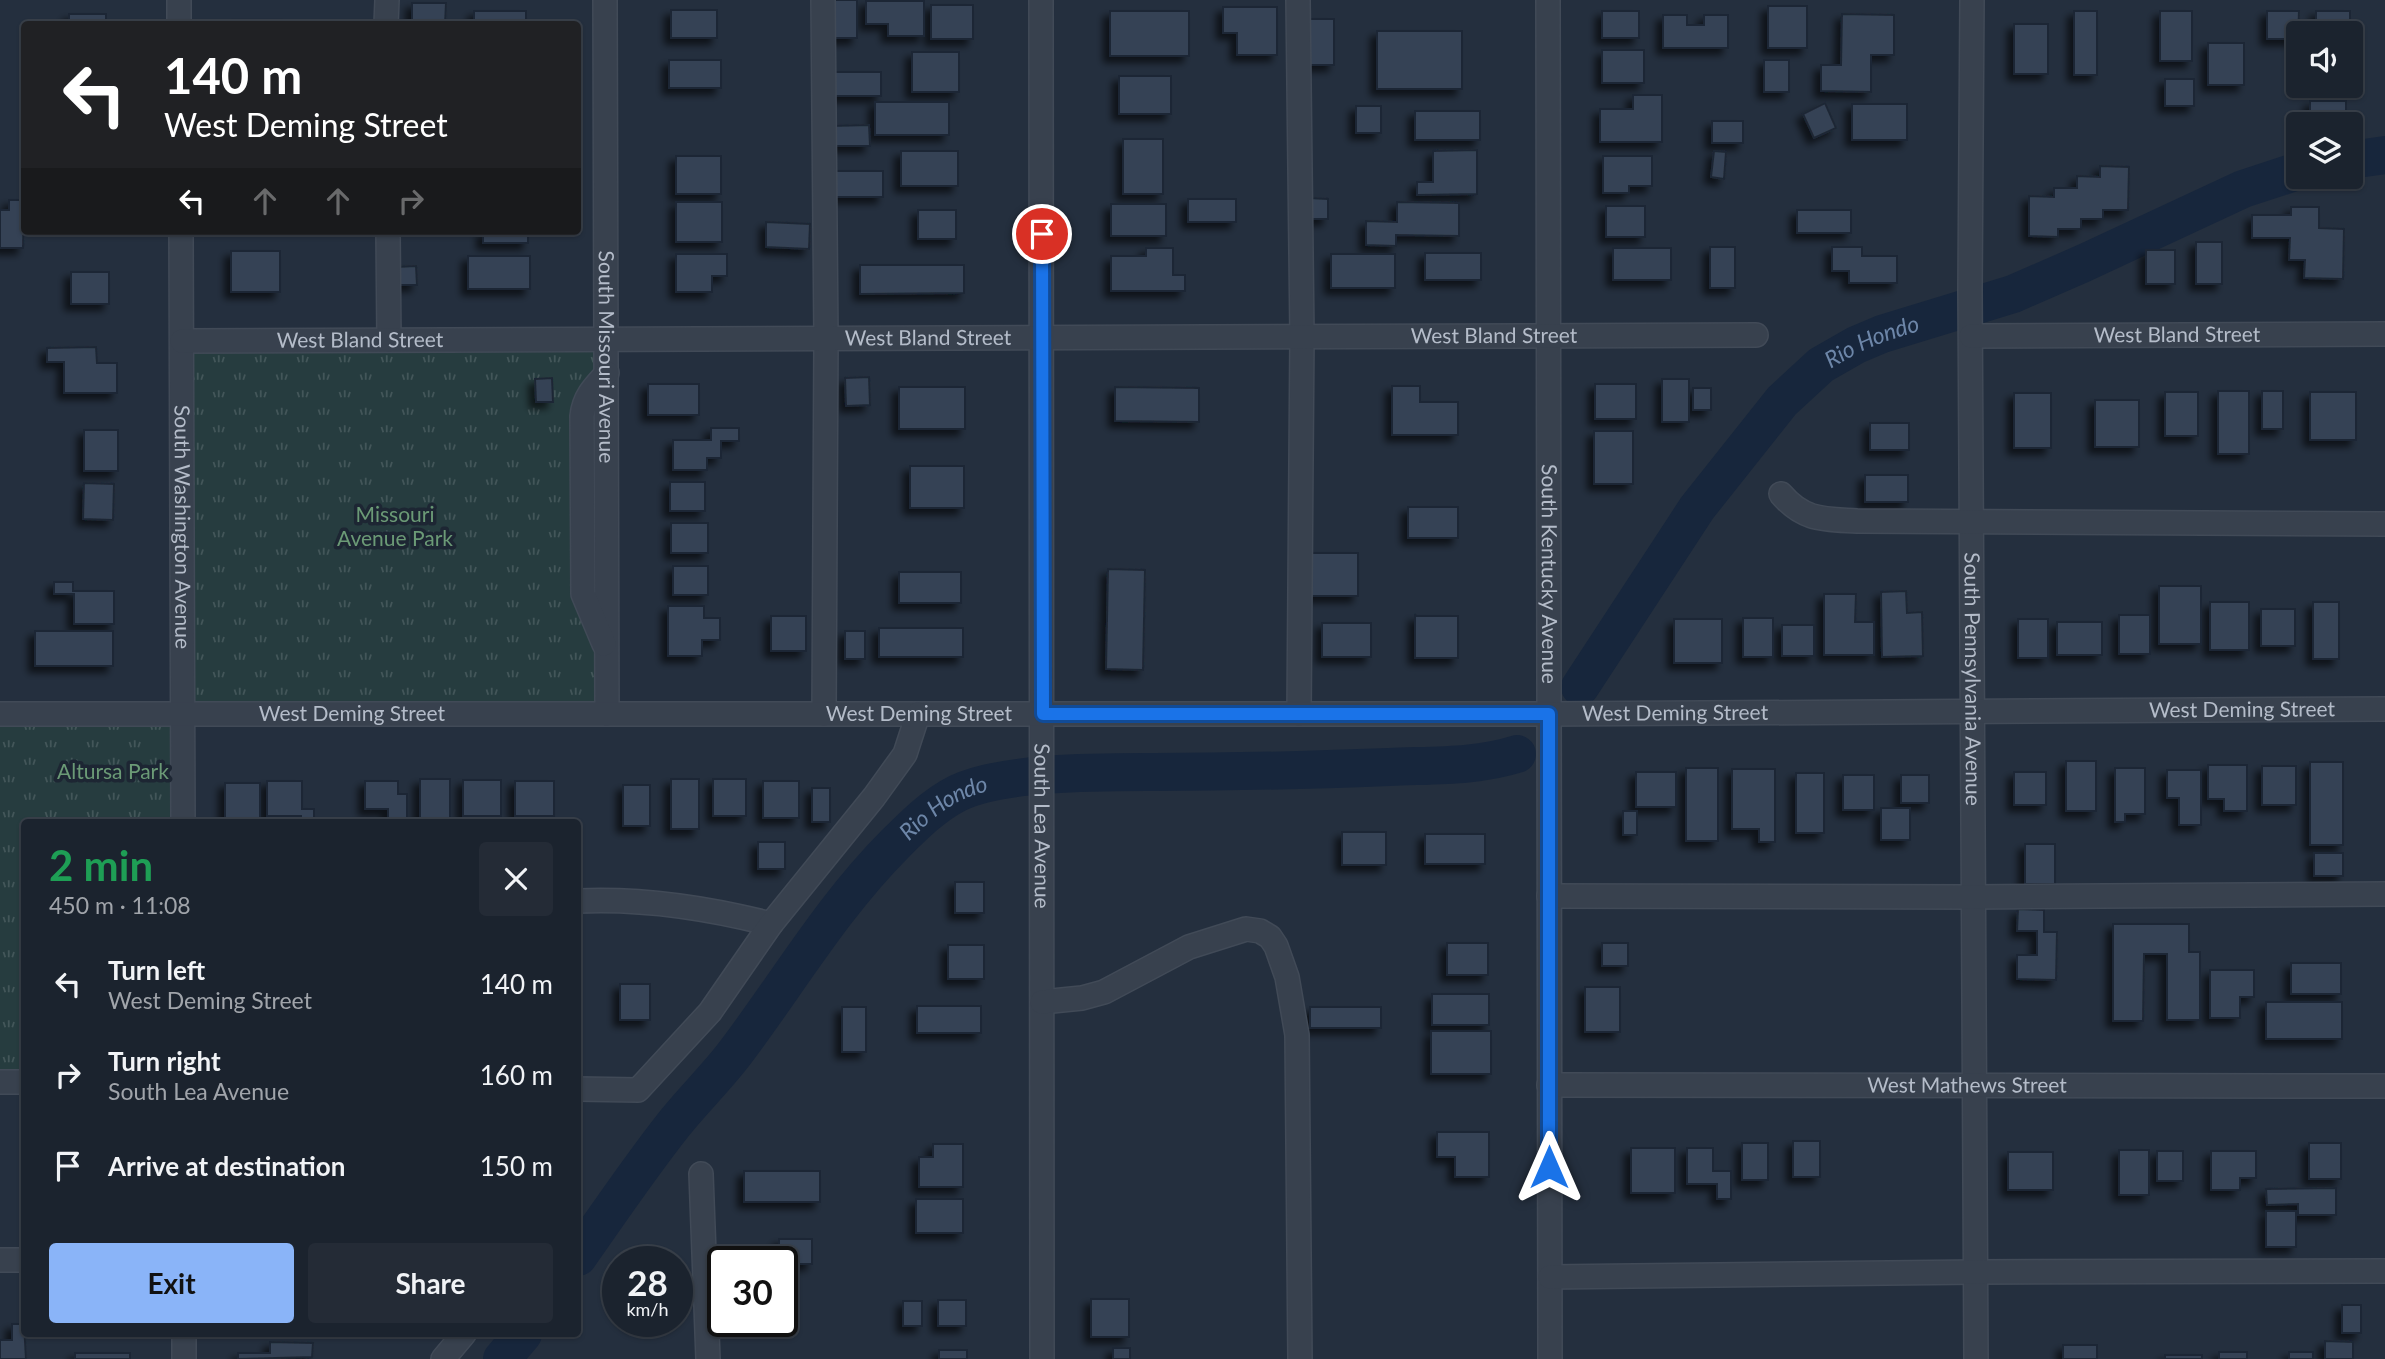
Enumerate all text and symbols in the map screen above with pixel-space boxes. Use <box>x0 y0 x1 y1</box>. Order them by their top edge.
map controls <box>2286 21 2363 189</box>
button: sound <box>2286 21 2363 98</box>
text: 140 m <box>164 46 302 104</box>
icon: left <box>49 49 140 140</box>
text: West Deming Street <box>164 105 448 144</box>
button: layers <box>2286 112 2363 189</box>
icon: left <box>173 182 211 220</box>
icon: ahead <box>246 182 284 220</box>
icon: ahead <box>319 182 357 220</box>
icon: right <box>392 182 430 220</box>
pin <box>1012 204 1072 264</box>
icon: arrive <box>1023 215 1061 253</box>
street label: South Missouri Avenue <box>595 251 620 463</box>
water label: Rio Hondo <box>1819 309 1922 373</box>
street label: West Bland Street <box>2094 321 2261 346</box>
street label: West Bland Street <box>1411 322 1578 347</box>
street label: West Bland Street <box>845 324 1012 349</box>
street label: West Bland Street <box>277 326 444 352</box>
street label: South Washington Avenue <box>171 405 196 649</box>
street label: South Kentucky Avenue <box>1538 464 1563 684</box>
park label: Missouri Avenue Park <box>337 501 453 550</box>
street label: South Pennsylvania Avenue <box>1960 552 1987 806</box>
street label: West Deming Street <box>2149 695 2336 721</box>
street label: West Deming Street <box>1582 699 1769 725</box>
street label: West Deming Street <box>259 700 446 725</box>
street label: West Deming Street <box>826 700 1013 725</box>
street label: South Lea Avenue <box>1031 743 1056 909</box>
park label: Altursa Park <box>57 758 169 783</box>
water label: Rio Hondo <box>893 769 990 845</box>
text: 2 min <box>49 840 153 890</box>
button: close <box>479 842 553 916</box>
text: 450 m · 11:08 <box>49 891 191 919</box>
text: Turn left <box>108 954 205 986</box>
icon: left <box>49 965 87 1003</box>
text: 140 m <box>480 968 553 1000</box>
text: West Deming Street <box>108 986 312 1014</box>
text: Turn right <box>108 1045 221 1077</box>
icon: right <box>49 1056 87 1094</box>
text: 160 m <box>480 1059 553 1091</box>
street label: West Mathews Street <box>1867 1071 2067 1097</box>
text: South Lea Avenue <box>108 1077 289 1105</box>
position arrow <box>1512 1130 1586 1204</box>
icon: arrive <box>49 1147 87 1185</box>
text: Arrive at destination <box>108 1150 345 1182</box>
text: 150 m <box>480 1150 553 1182</box>
button: Exit <box>49 1243 294 1323</box>
button: Share <box>308 1243 553 1323</box>
speed limit sign: 30 <box>707 1246 798 1337</box>
text: 28 <box>627 1261 668 1303</box>
text: km/h <box>626 1298 669 1320</box>

